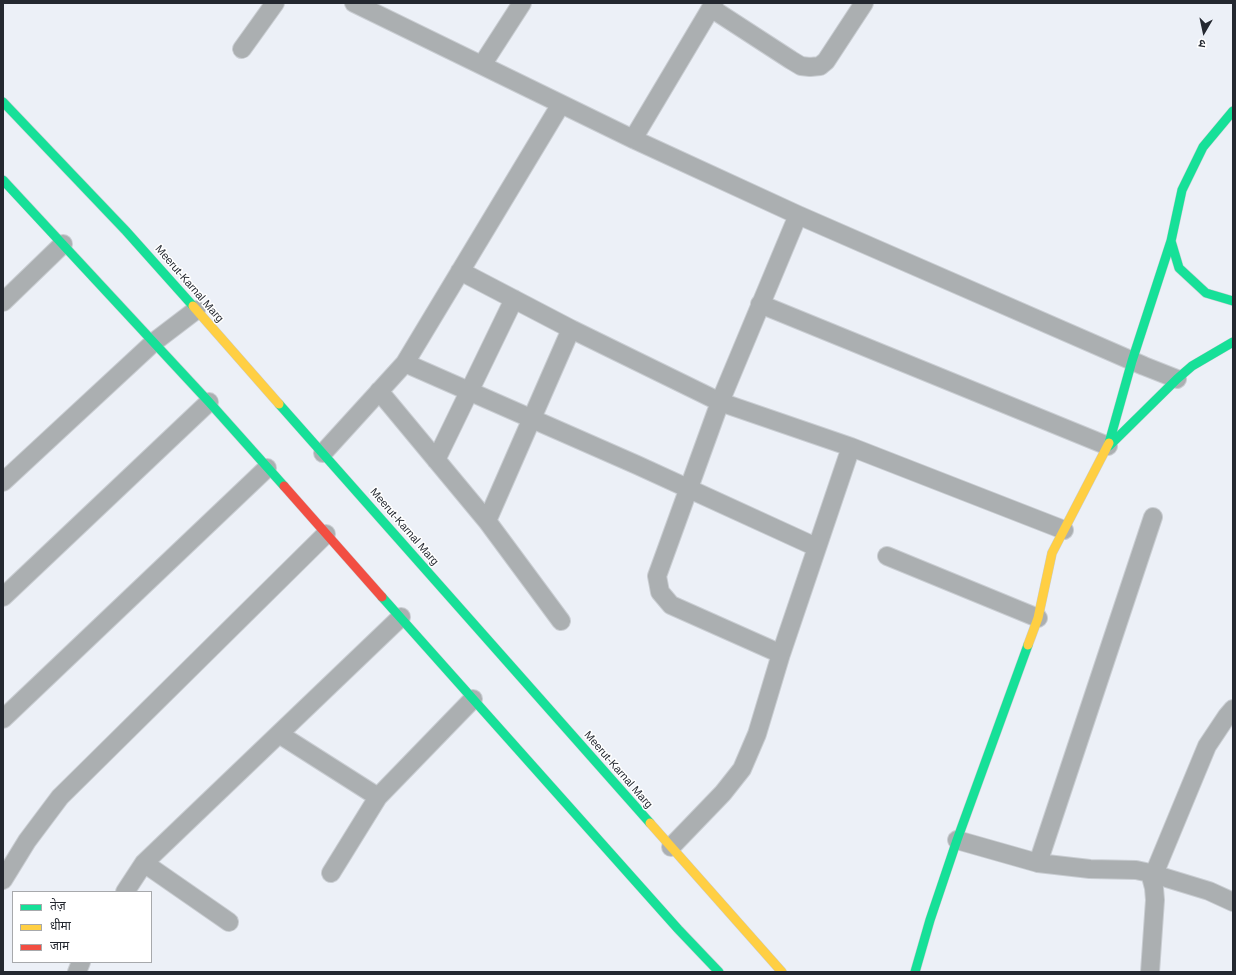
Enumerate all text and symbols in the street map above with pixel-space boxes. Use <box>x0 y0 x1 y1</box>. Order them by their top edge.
north arrow <box>1184 12 1224 52</box>
text: उ <box>1198 37 1206 50</box>
street label: Meerut-Karnal Marg <box>152 243 226 325</box>
street label: Meerut-Karnal Marg <box>367 486 441 568</box>
street label: Meerut-Karnal Marg <box>581 729 655 811</box>
legend <box>12 891 152 963</box>
text: तेज़ <box>50 899 66 913</box>
text: धीमा <box>50 919 71 933</box>
text: जाम <box>50 939 69 953</box>

